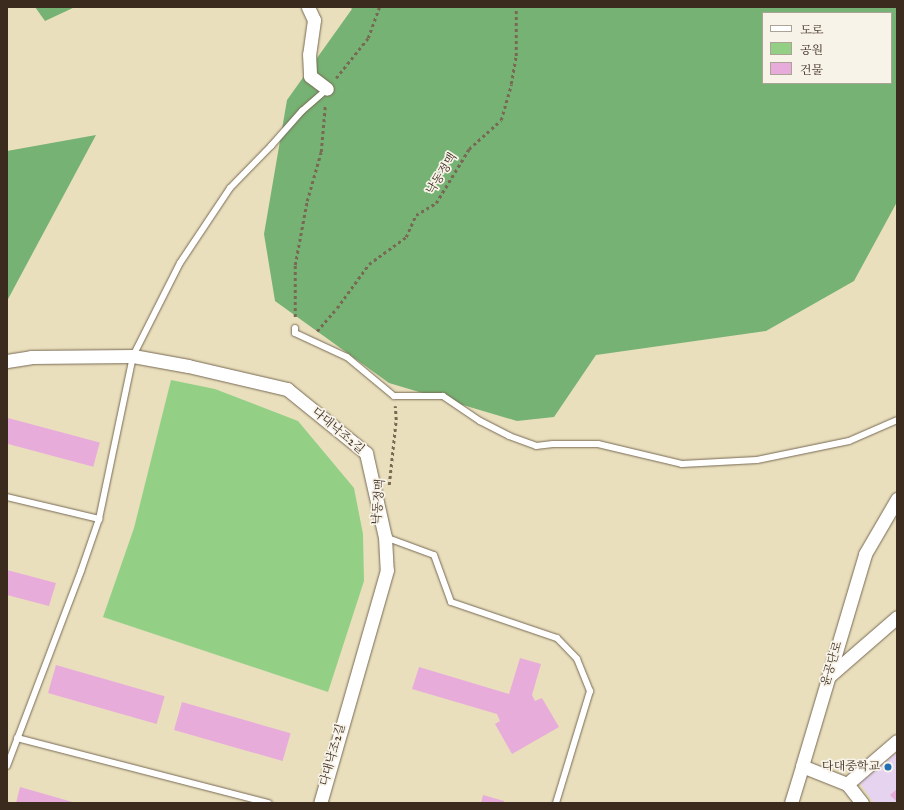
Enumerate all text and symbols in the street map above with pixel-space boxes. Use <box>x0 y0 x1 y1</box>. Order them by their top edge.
legend <box>762 12 892 84</box>
text: 도로 <box>800 23 823 37</box>
text: 공원 <box>800 43 823 57</box>
text: 건물 <box>800 63 823 77</box>
street label: 낙동정맥 <box>424 151 460 197</box>
street label: 다대낙조2길 <box>309 405 367 457</box>
street label: 낙동정맥 <box>370 478 388 526</box>
street label: 윤공단로 <box>818 640 846 688</box>
street label: 다대낙조2길 <box>317 722 349 788</box>
place label: 다대중학교 <box>822 760 880 774</box>
marker: 다대중학교 <box>883 762 893 772</box>

